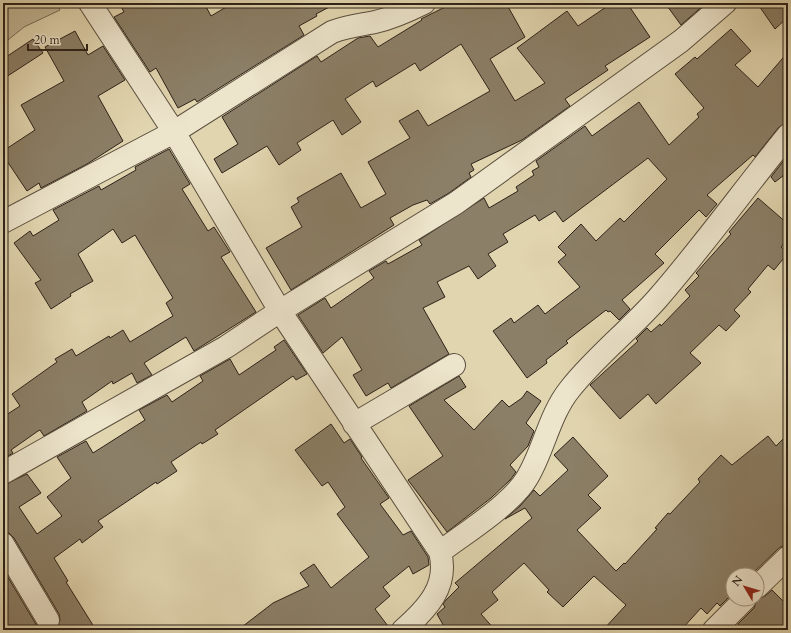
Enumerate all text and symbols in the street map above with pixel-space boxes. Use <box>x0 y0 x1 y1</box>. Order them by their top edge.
scale bar <box>28 26 87 52</box>
text: 20 m <box>34 32 61 48</box>
north arrow <box>725 567 765 607</box>
text: N <box>729 572 747 590</box>

